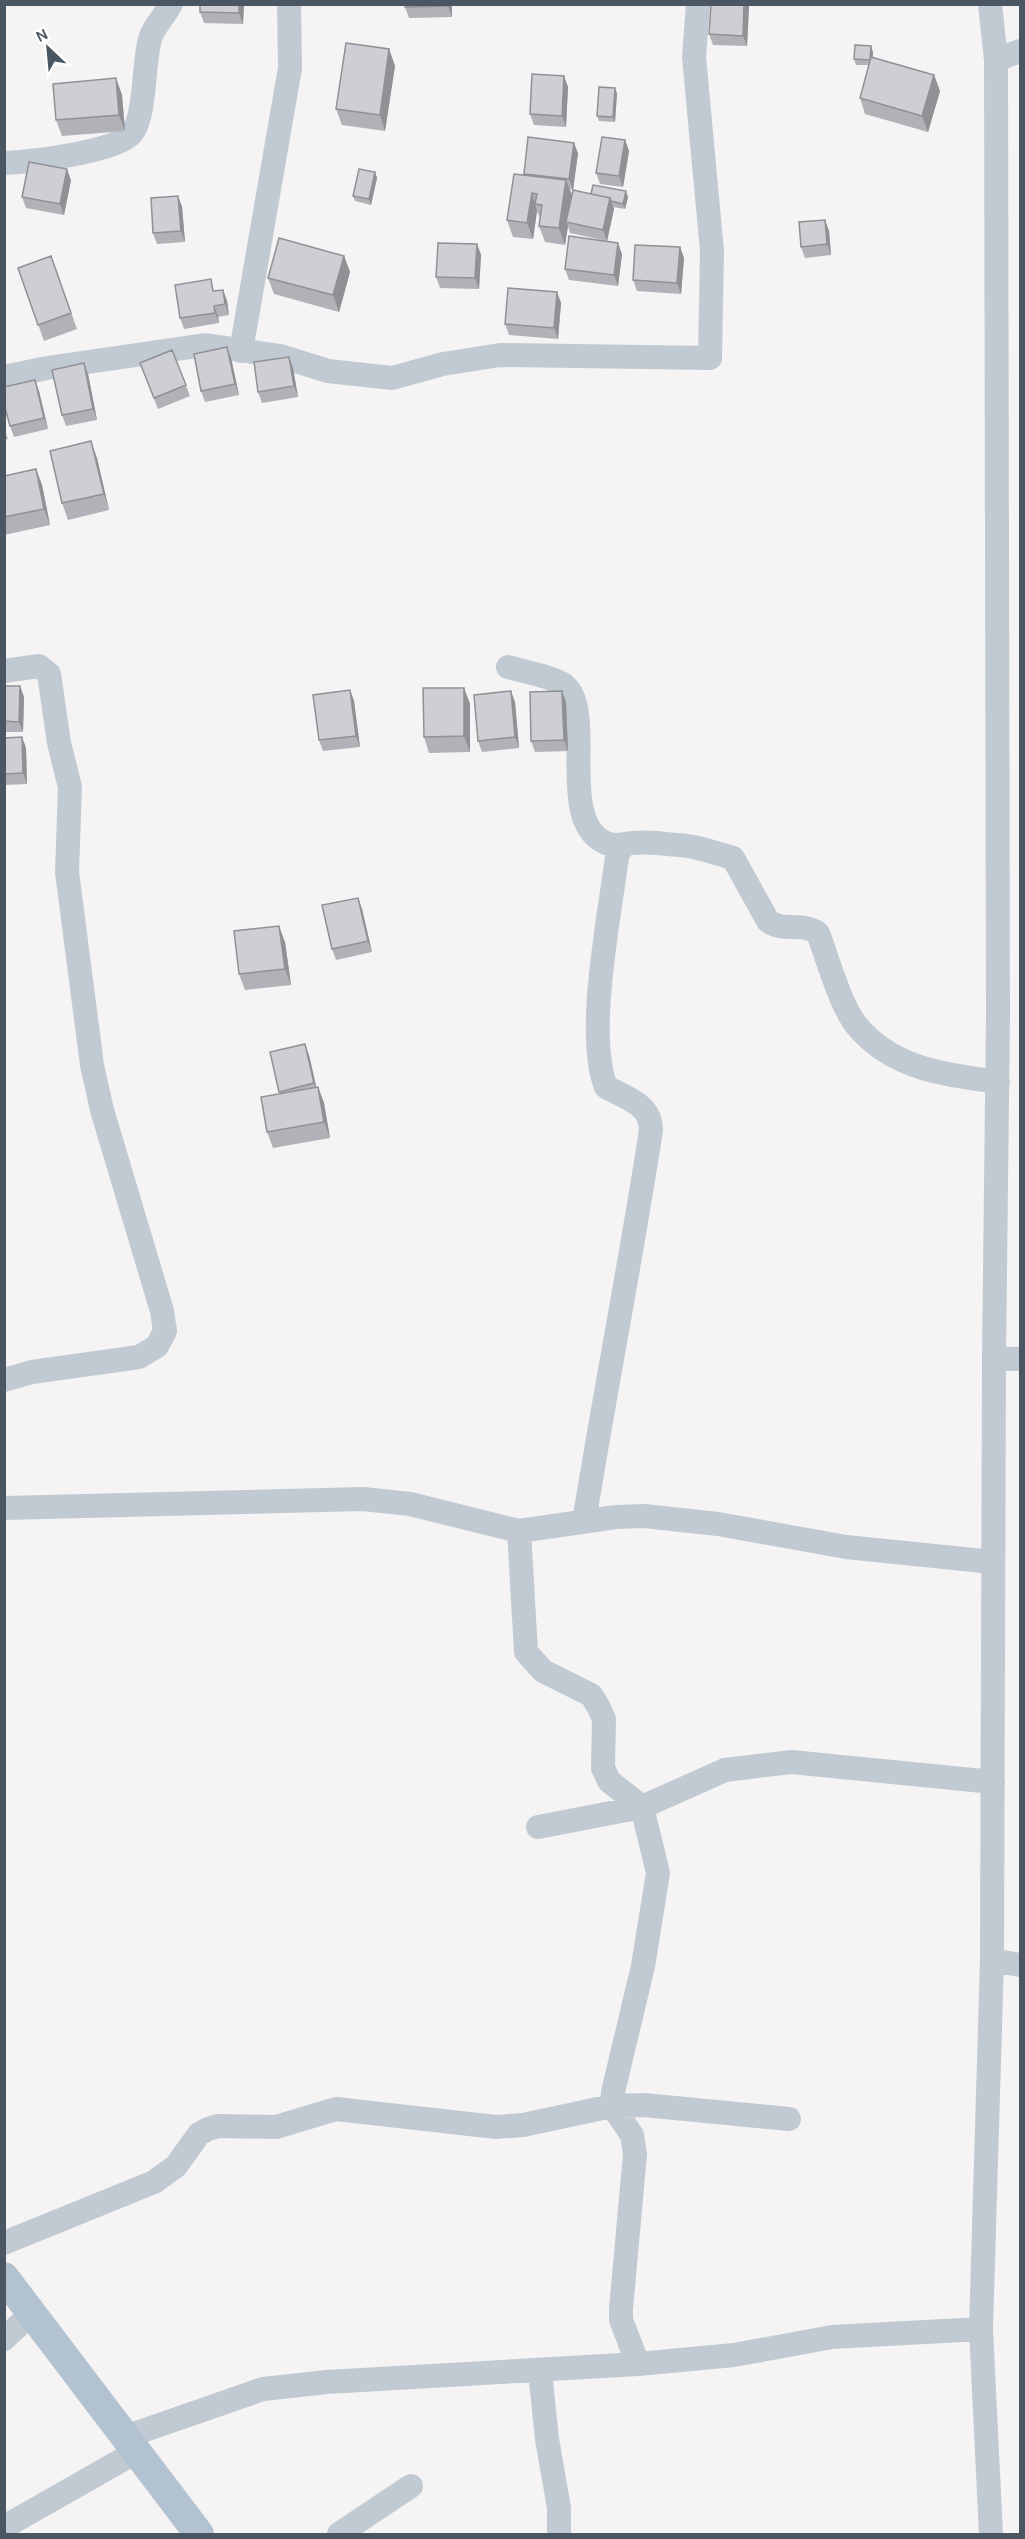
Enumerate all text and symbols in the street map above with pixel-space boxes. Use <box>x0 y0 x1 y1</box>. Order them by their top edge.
north arrow <box>18 18 78 78</box>
text: N <box>32 24 51 46</box>

